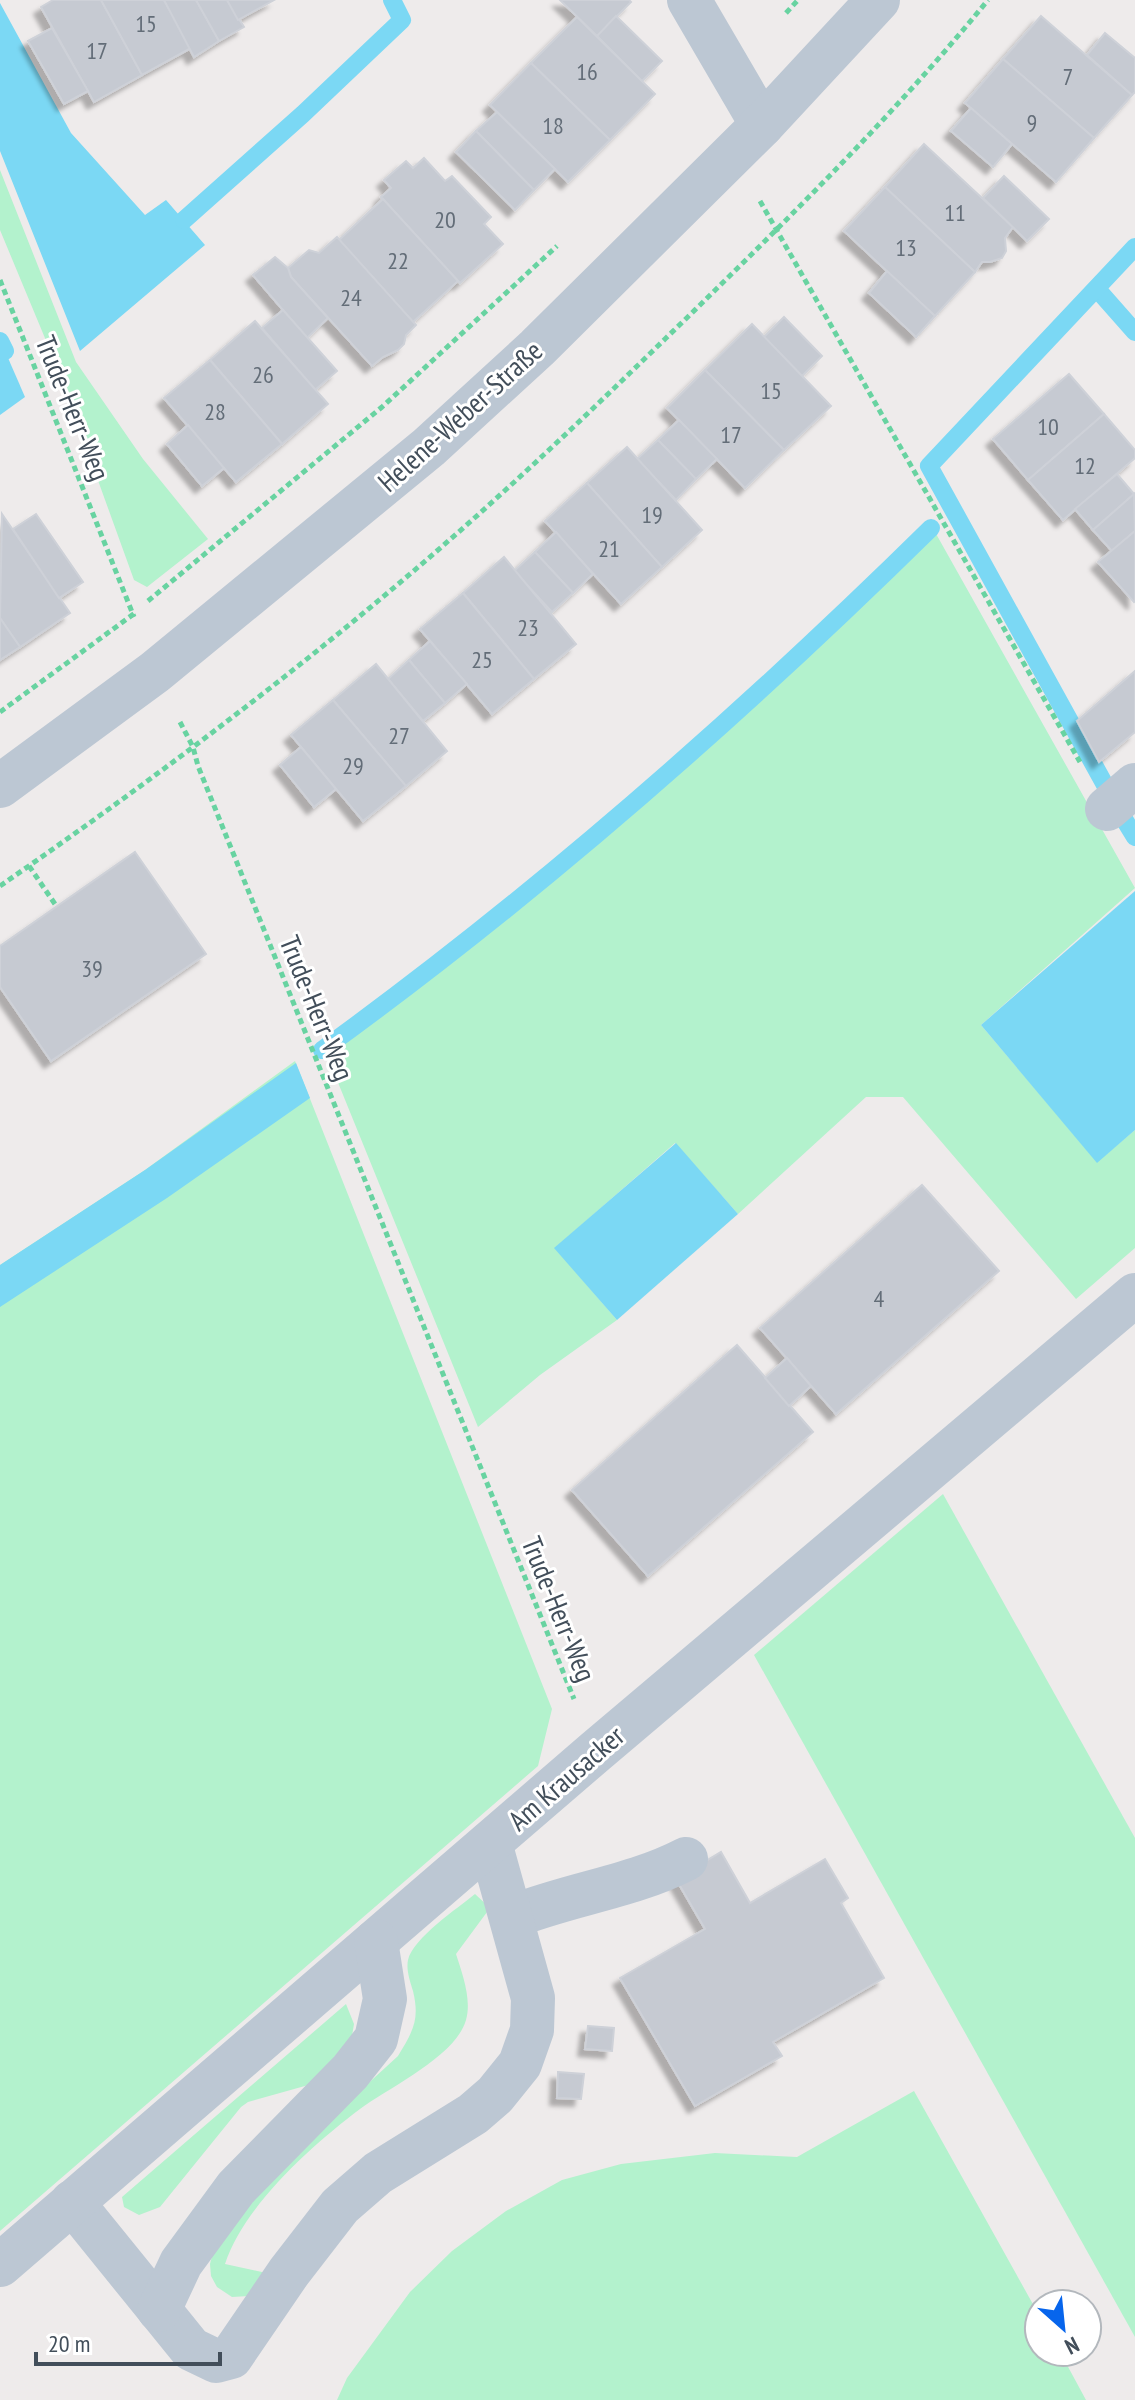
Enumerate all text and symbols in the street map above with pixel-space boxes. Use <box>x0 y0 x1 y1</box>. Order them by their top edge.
house number: 15 <box>135 8 157 39</box>
house number: 17 <box>86 35 108 66</box>
house number: 16 <box>576 56 598 87</box>
house number: 7 <box>1063 61 1073 92</box>
house number: 9 <box>1027 107 1037 138</box>
house number: 18 <box>542 110 564 141</box>
house number: 11 <box>944 197 966 228</box>
house number: 20 <box>434 204 456 235</box>
house number: 13 <box>895 232 917 263</box>
house number: 22 <box>387 245 409 276</box>
house number: 24 <box>340 282 362 313</box>
street label: Trude-Herr-Weg <box>28 330 119 486</box>
street label: Helene-Weber-Straße <box>370 332 550 499</box>
house number: 26 <box>252 359 274 390</box>
house number: 15 <box>760 375 782 406</box>
house number: 28 <box>204 396 226 427</box>
house number: 10 <box>1037 411 1059 442</box>
house number: 17 <box>720 419 742 450</box>
house number: 12 <box>1074 450 1096 481</box>
house number: 19 <box>641 499 663 530</box>
house number: 21 <box>598 533 620 564</box>
house number: 23 <box>517 612 539 643</box>
house number: 25 <box>471 644 493 675</box>
house number: 27 <box>388 720 410 751</box>
house number: 29 <box>342 750 364 781</box>
street label: Trude-Herr-Weg <box>272 930 363 1086</box>
house number: 39 <box>81 953 103 984</box>
house number: 4 <box>874 1283 885 1314</box>
street label: Trude-Herr-Weg <box>514 1531 605 1687</box>
street label: Am Krausacker <box>500 1717 632 1838</box>
north arrow <box>1023 2288 1103 2368</box>
scale bar <box>36 2316 220 2366</box>
text: 20 m <box>48 2328 90 2359</box>
text: N <box>1060 2331 1084 2361</box>

